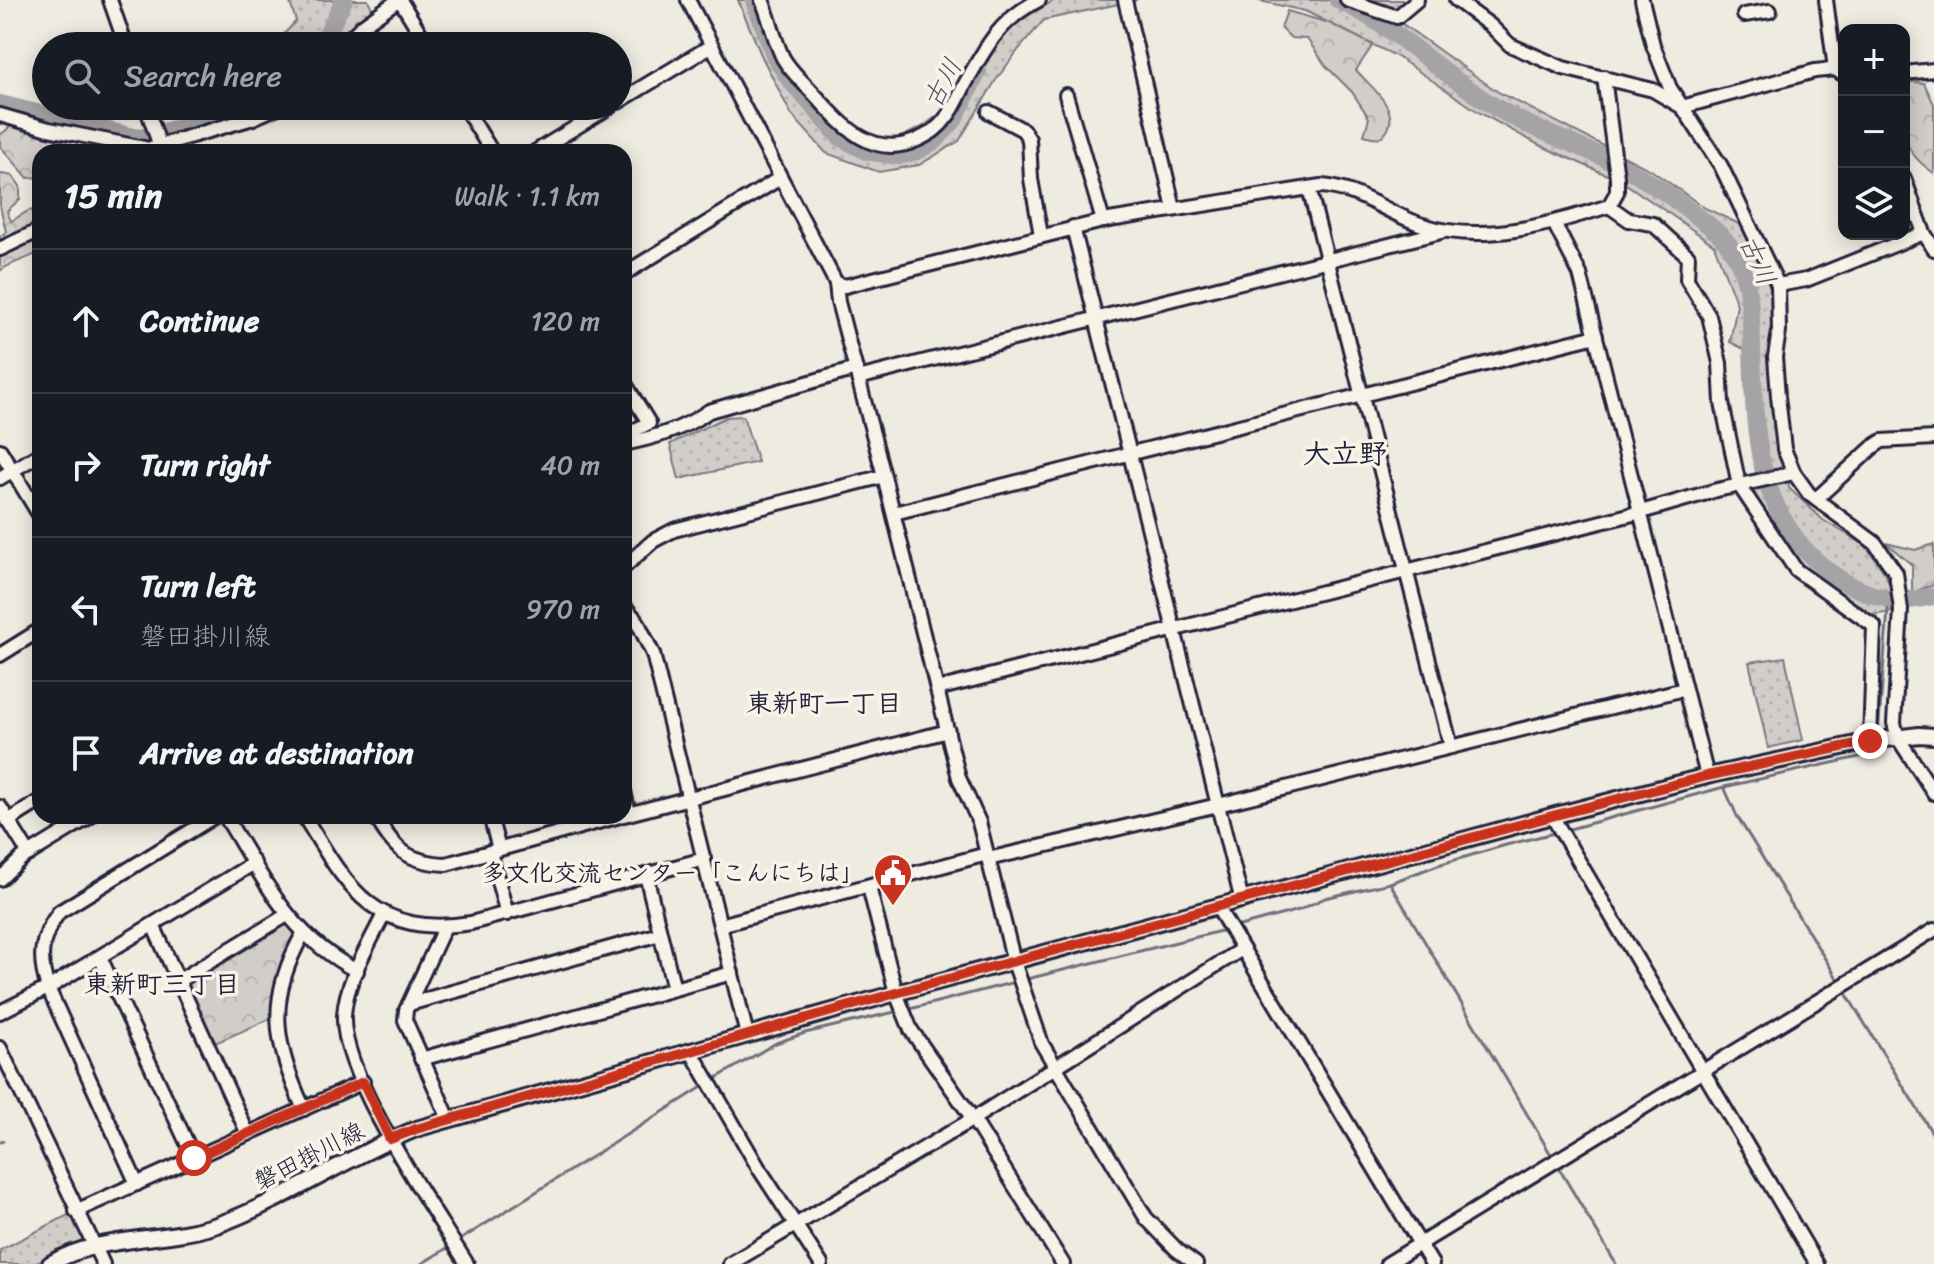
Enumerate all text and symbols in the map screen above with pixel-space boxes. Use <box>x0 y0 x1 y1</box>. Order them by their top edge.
map controls <box>1838 24 1910 240</box>
button: + <box>1838 24 1910 96</box>
search box <box>32 32 632 120</box>
text: Search here <box>124 49 282 103</box>
water label: 古川 <box>909 49 975 117</box>
icon: search <box>60 54 104 98</box>
button: − <box>1838 96 1910 168</box>
text: 15 min <box>64 166 162 226</box>
button: layers <box>1838 168 1910 240</box>
text: Walk · 1.1 km <box>455 173 600 219</box>
water label: 古川 <box>1726 227 1790 293</box>
text: Continue <box>140 294 259 348</box>
text: 120 m <box>531 298 600 344</box>
icon: ahead <box>64 299 108 343</box>
district label: 大立野 <box>1303 429 1387 478</box>
text: Turn right <box>140 438 270 492</box>
text: 40 m <box>541 442 600 488</box>
icon: right <box>64 443 108 487</box>
text: Turn left <box>140 559 256 613</box>
text: 970 m <box>526 586 600 632</box>
icon: left <box>64 587 108 631</box>
text: 磐田掛川線 <box>140 613 270 659</box>
district label: 東新町一丁目 <box>746 680 902 726</box>
route end <box>1852 723 1888 759</box>
text: Arrive at destination <box>140 726 414 780</box>
icon: arrive <box>64 731 108 775</box>
place label: 多文化交流センター「こんにちは」 <box>481 852 865 894</box>
public building icon: 多文化交流センター「こんにちは」 <box>872 852 914 907</box>
district label: 東新町三丁目 <box>84 961 240 1007</box>
street label: 磐田掛川線 <box>246 1110 372 1202</box>
route start <box>176 1140 212 1176</box>

